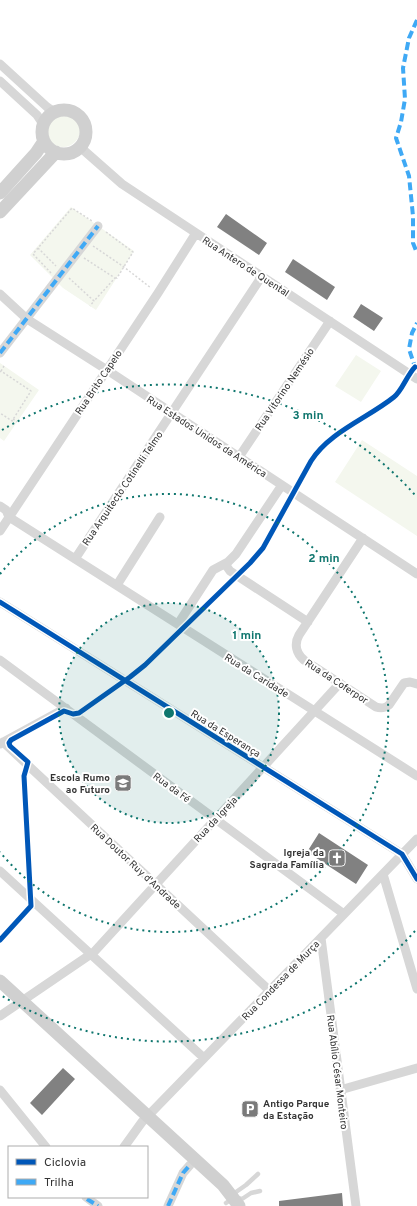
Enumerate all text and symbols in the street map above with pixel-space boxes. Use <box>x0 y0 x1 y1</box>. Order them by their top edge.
street label: Rua Antero de Quental <box>199 234 291 300</box>
street label: Rua Vitorino Nemésio <box>253 346 318 434</box>
street label: Rua Brito Capelo <box>73 348 126 418</box>
street label: Rua Estados Unidos da América <box>144 393 269 481</box>
text: 3 min <box>292 408 324 424</box>
street label: Rua Arquitecto Cotinelli Telmo <box>80 429 167 549</box>
text: 2 min <box>308 551 340 567</box>
text: 1 min <box>233 628 261 644</box>
street label: Rua da Caridade <box>222 651 291 701</box>
street label: Rua da Coferpor <box>302 657 370 708</box>
centre of rings <box>162 706 176 720</box>
street label: Rua da Esperança <box>188 708 263 761</box>
street label: Rua da Fé <box>150 770 192 806</box>
place label: Escola Rumo ao Futuro <box>50 772 110 797</box>
school or university icon: Escola Rumo ao Futuro <box>113 773 133 793</box>
street label: Rua da Igreja <box>191 794 241 846</box>
street label: Rua Doutor Ruy d'Andrade <box>87 822 183 912</box>
place label: Igreja da Sagrada Família <box>250 847 324 872</box>
church icon: Igreja da Sagrada Família <box>327 848 347 868</box>
street label: Rua Condessa de Murça <box>239 938 323 1024</box>
street label: Rua Abílio César Monteiro <box>323 1014 350 1131</box>
place label: Antigo Parque da Estação <box>263 1098 330 1123</box>
parking icon: Antigo Parque da Estação <box>240 1099 260 1119</box>
legend <box>8 1146 148 1198</box>
text: Ciclovia <box>44 1155 86 1171</box>
text: Trilha <box>44 1175 74 1191</box>

